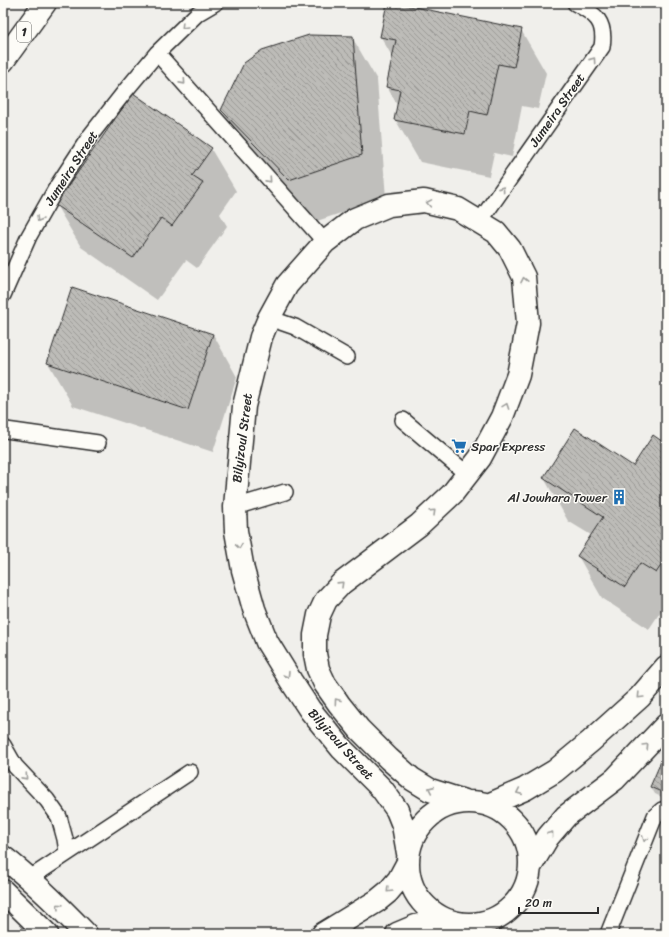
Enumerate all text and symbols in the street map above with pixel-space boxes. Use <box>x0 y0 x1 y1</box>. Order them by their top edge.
one-way arrow <box>181 21 189 29</box>
road number: 1 <box>17 22 31 42</box>
one-way arrow <box>588 57 596 64</box>
street label: Jumeira Street <box>522 68 591 153</box>
one-way arrow <box>178 78 185 85</box>
street label: Jumeira Street <box>37 125 104 211</box>
one-way arrow <box>265 175 272 182</box>
one-way arrow <box>497 186 505 193</box>
one-way arrow <box>426 199 432 207</box>
one-way arrow <box>36 215 43 222</box>
one-way arrow <box>520 277 528 283</box>
street label: Bilyizoul Street <box>225 391 259 484</box>
one-way arrow <box>501 403 510 410</box>
place label: Spar Express <box>471 435 546 458</box>
supermarket icon: Spar Express <box>450 437 468 455</box>
place label: Al Jowhara Tower <box>506 486 608 509</box>
building icon: Al Jowhara Tower <box>610 488 628 506</box>
one-way arrow <box>428 509 436 517</box>
one-way arrow <box>234 543 243 549</box>
one-way arrow <box>336 581 344 589</box>
one-way arrow <box>282 671 290 678</box>
one-way arrow <box>638 691 645 699</box>
one-way arrow <box>335 698 342 705</box>
street label: Bilyizoul Street <box>302 703 380 785</box>
one-way arrow <box>641 743 649 751</box>
one-way arrow <box>20 772 27 780</box>
one-way arrow <box>427 786 435 794</box>
one-way arrow <box>515 787 523 795</box>
one-way arrow <box>547 831 554 838</box>
one-way arrow <box>642 836 650 843</box>
one-way arrow <box>386 885 394 893</box>
scale bar <box>519 889 598 915</box>
text: 20 m <box>525 892 552 914</box>
one-way arrow <box>56 903 64 911</box>

